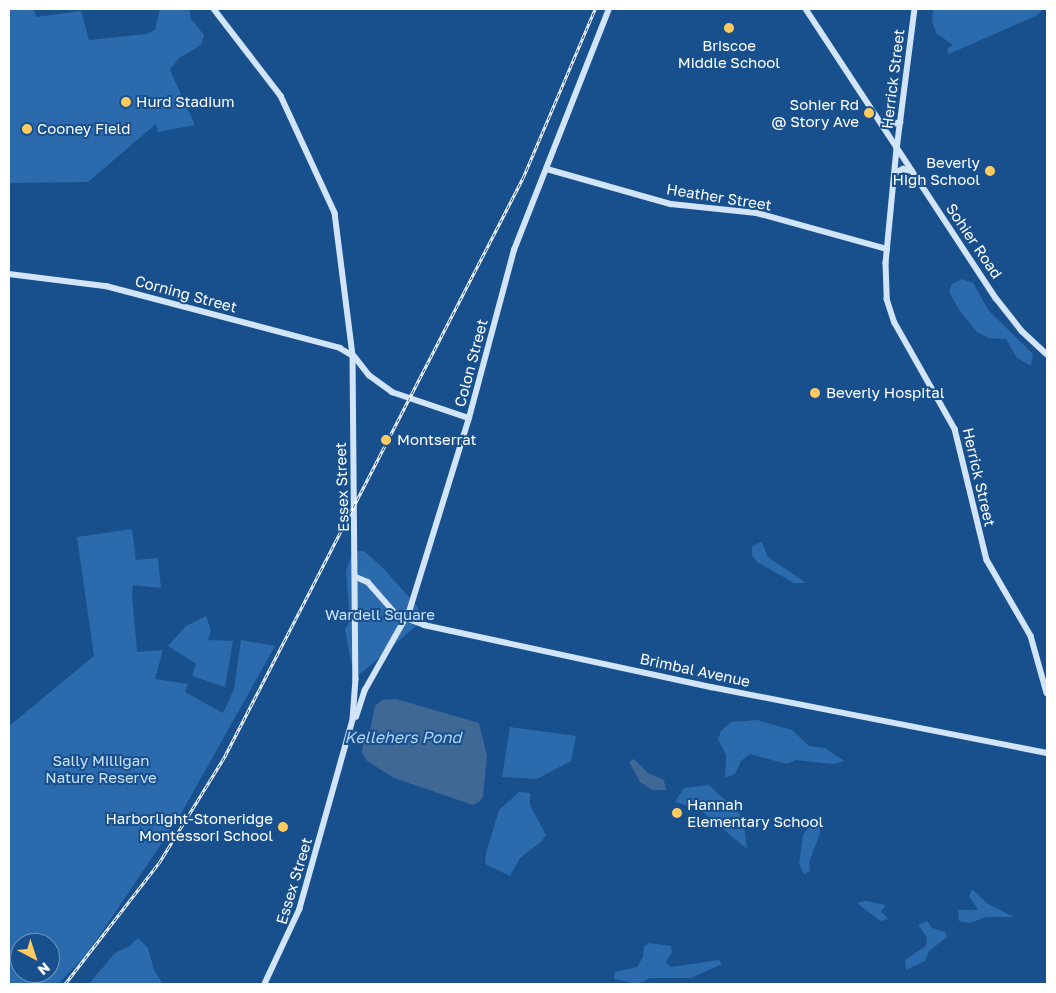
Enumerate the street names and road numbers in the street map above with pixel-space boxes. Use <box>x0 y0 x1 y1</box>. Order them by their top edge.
street label: Herrick Street <box>878 28 908 130</box>
street label: Heather Street <box>665 180 773 214</box>
street label: Sohier Road <box>942 200 1006 282</box>
street label: Corning Street <box>133 272 239 316</box>
street label: Colon Street <box>451 317 491 409</box>
street label: Herrick Street <box>959 426 999 528</box>
street label: Essex Street <box>331 442 353 532</box>
street label: Brimbal Avenue <box>638 650 752 690</box>
street label: Essex Street <box>272 835 316 927</box>

